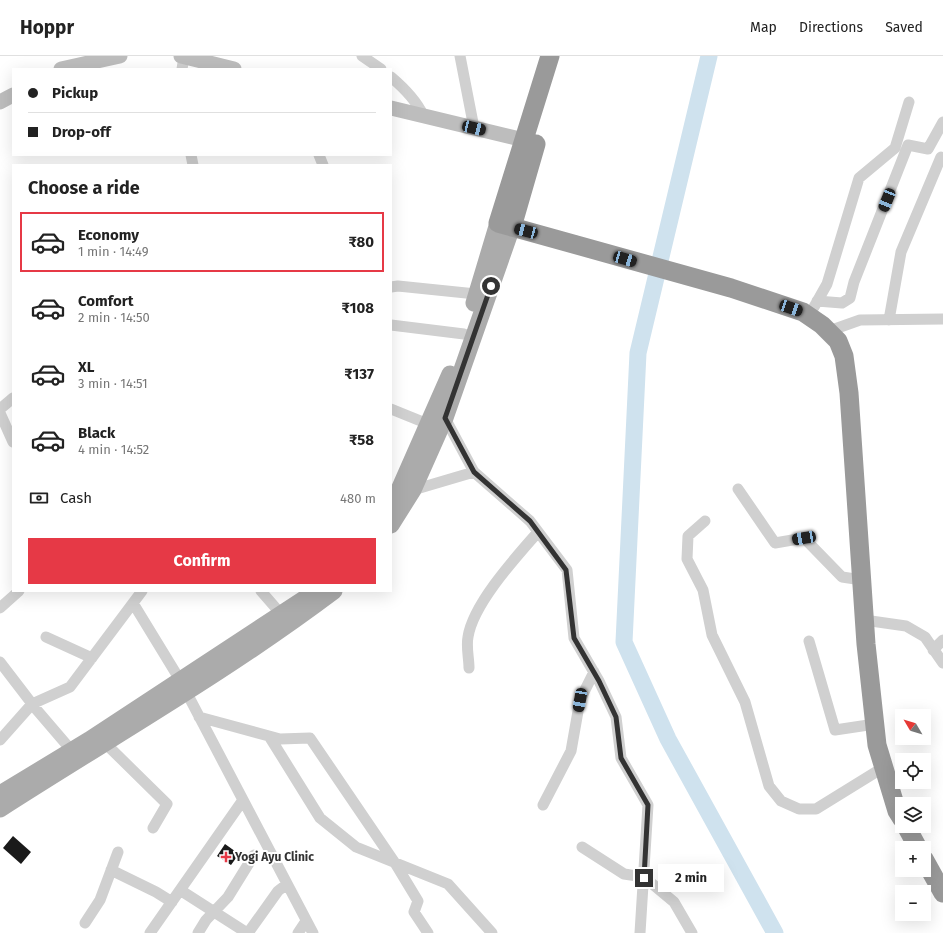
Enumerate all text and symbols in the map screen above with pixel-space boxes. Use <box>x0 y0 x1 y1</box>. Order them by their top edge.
text: Hoppr <box>20 16 74 39</box>
text: Map <box>750 19 777 36</box>
text: Directions <box>799 19 863 36</box>
text: Saved <box>885 19 923 36</box>
text: Pickup <box>52 84 98 102</box>
car <box>461 119 487 137</box>
text: Drop-off <box>52 123 111 141</box>
text: Choose a ride <box>28 177 140 199</box>
car <box>877 187 897 213</box>
car <box>513 222 539 240</box>
icon: car <box>30 224 66 260</box>
text: Economy <box>78 226 139 244</box>
text: ₹80 <box>349 233 374 251</box>
text: 1 min · 14:49 <box>78 244 149 259</box>
car <box>612 250 638 268</box>
route start <box>482 277 500 295</box>
icon: car <box>30 290 66 326</box>
text: Comfort <box>78 292 134 310</box>
car <box>778 298 804 318</box>
text: ₹108 <box>341 299 374 317</box>
text: 2 min · 14:50 <box>78 310 150 325</box>
icon: car <box>30 356 66 392</box>
text: XL <box>78 358 94 376</box>
text: ₹137 <box>344 365 374 383</box>
text: 3 min · 14:51 <box>78 376 148 391</box>
icon: car <box>30 422 66 458</box>
text: Black <box>78 424 115 442</box>
text: ₹58 <box>349 431 374 449</box>
text: 4 min · 14:52 <box>78 442 149 457</box>
icon: cash <box>28 487 50 509</box>
text: Cash <box>60 489 92 507</box>
text: 480 m <box>340 491 376 506</box>
car <box>791 530 817 546</box>
button: Confirm <box>28 538 376 584</box>
car <box>572 687 588 713</box>
north arrow <box>895 709 931 745</box>
map controls <box>895 709 931 921</box>
button: locate <box>895 753 931 789</box>
button: layers <box>895 797 931 833</box>
button: + <box>895 841 931 877</box>
place label: Yogi Ayu Clinic <box>234 850 314 864</box>
marker: Yogi Ayu Clinic <box>220 851 232 863</box>
callout: 2 min <box>658 864 724 892</box>
route end <box>635 869 653 887</box>
text: 2 min <box>675 870 707 885</box>
button: − <box>895 885 931 921</box>

